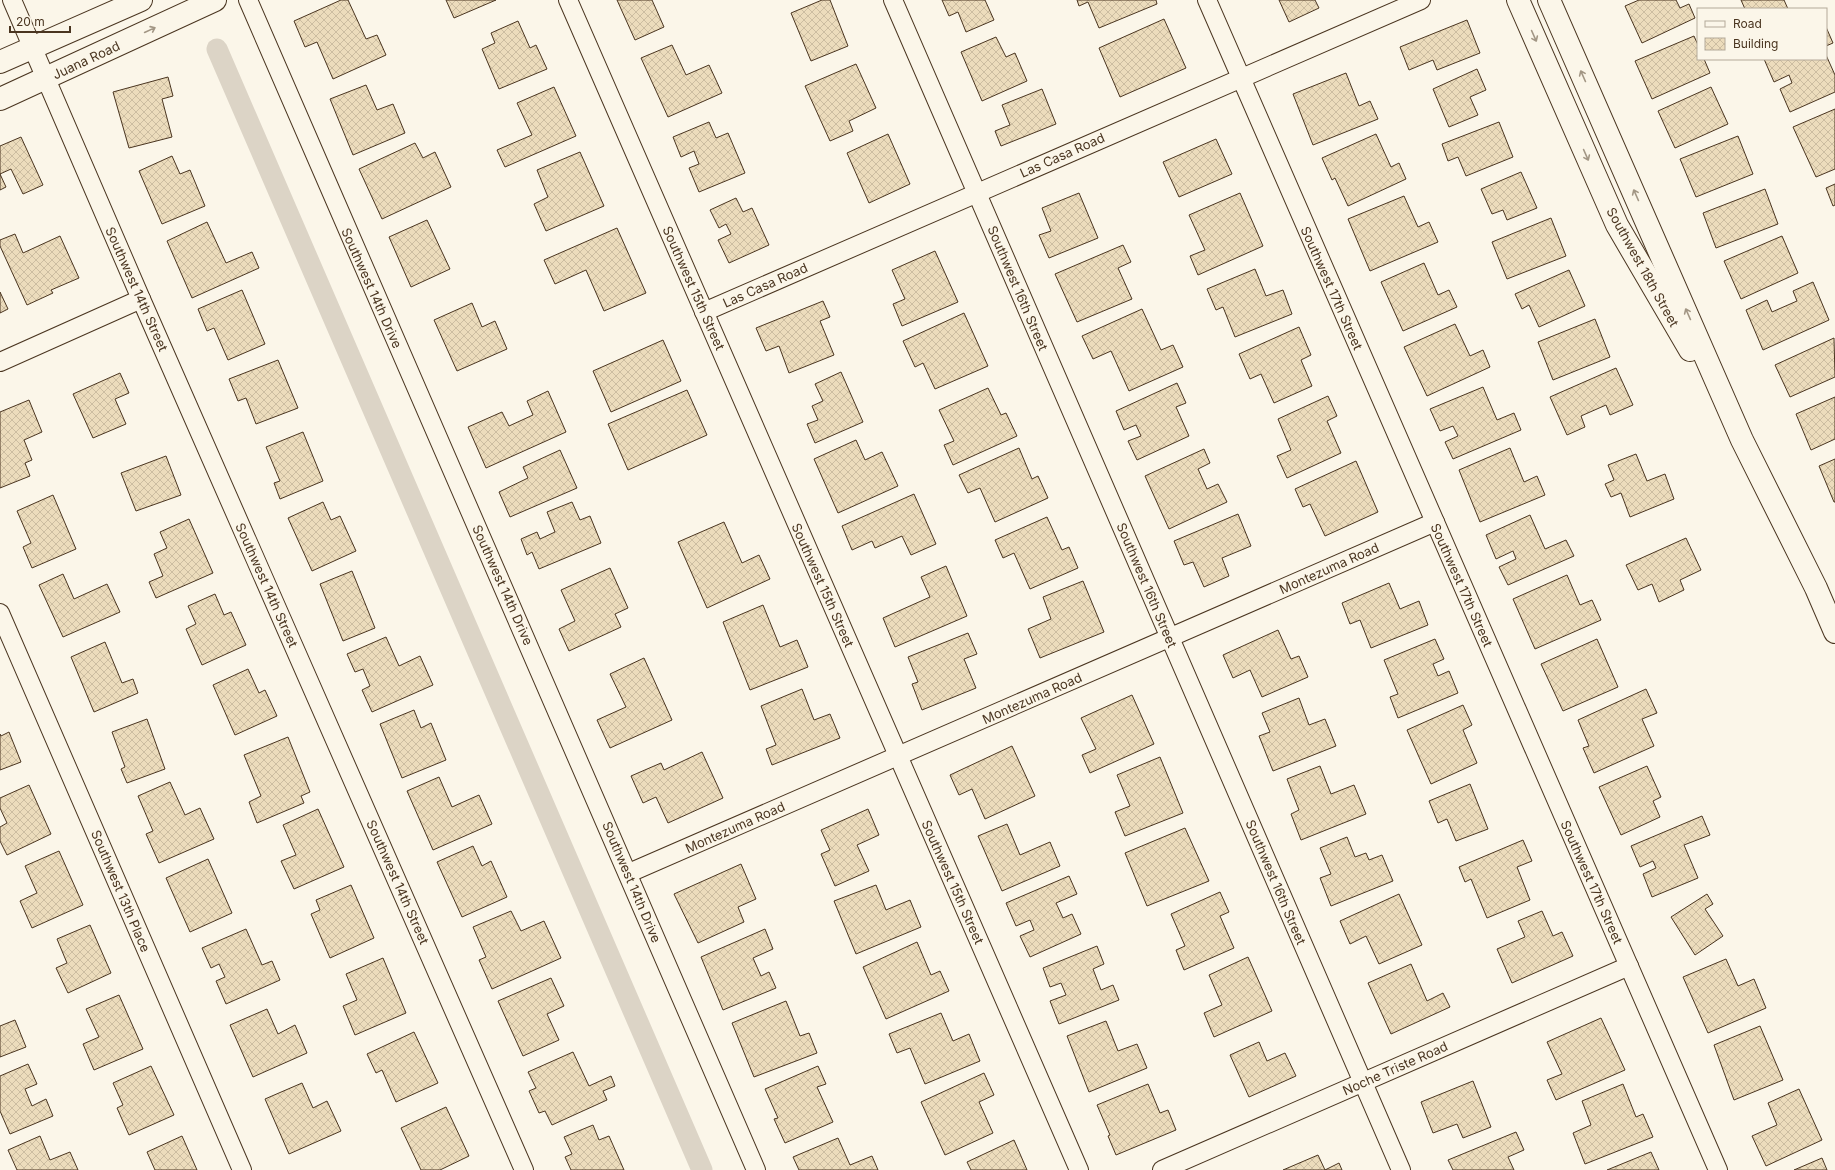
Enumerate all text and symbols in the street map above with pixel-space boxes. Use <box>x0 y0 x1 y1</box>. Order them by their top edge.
scale bar <box>10 8 70 34</box>
legend <box>1697 8 1827 60</box>
text: 20 m <box>16 14 45 29</box>
text: Road <box>1733 16 1762 31</box>
one-way arrow <box>144 26 156 33</box>
one-way arrow <box>1531 29 1538 41</box>
text: Building <box>1733 36 1778 51</box>
street label: Juana Road <box>50 37 122 83</box>
one-way arrow <box>1579 70 1586 82</box>
street label: Las Casa Road <box>1017 129 1107 181</box>
one-way arrow <box>1583 148 1591 160</box>
one-way arrow <box>1631 189 1639 201</box>
street label: Southwest 18th Street <box>1603 204 1683 330</box>
street label: Southwest 16th Street <box>984 223 1052 353</box>
street label: Southwest 14th Street <box>102 224 172 354</box>
street label: Southwest 15th Street <box>659 224 729 352</box>
street label: Southwest 17th Street <box>1298 224 1366 352</box>
street label: Southwest 14th Drive <box>338 225 406 351</box>
street label: Las Casa Road <box>720 259 810 311</box>
one-way arrow <box>1683 308 1691 320</box>
street label: Southwest 14th Street <box>232 520 302 650</box>
street label: Southwest 16th Street <box>1113 520 1181 650</box>
street label: Southwest 15th Street <box>788 521 858 649</box>
street label: Southwest 17th Street <box>1428 521 1496 649</box>
street label: Southwest 14th Drive <box>469 522 537 648</box>
street label: Montezuma Road <box>1277 539 1381 597</box>
street label: Montezuma Road <box>980 669 1084 727</box>
street label: Montezuma Road <box>683 798 787 856</box>
street label: Southwest 14th Street <box>363 817 433 947</box>
street label: Southwest 16th Street <box>1242 817 1310 947</box>
street label: Southwest 15th Street <box>918 818 988 946</box>
street label: Southwest 17th Street <box>1558 818 1626 946</box>
street label: Southwest 14th Drive <box>599 819 665 945</box>
street label: Southwest 13th Place <box>88 827 154 955</box>
street label: Noche Triste Road <box>1340 1038 1450 1098</box>

